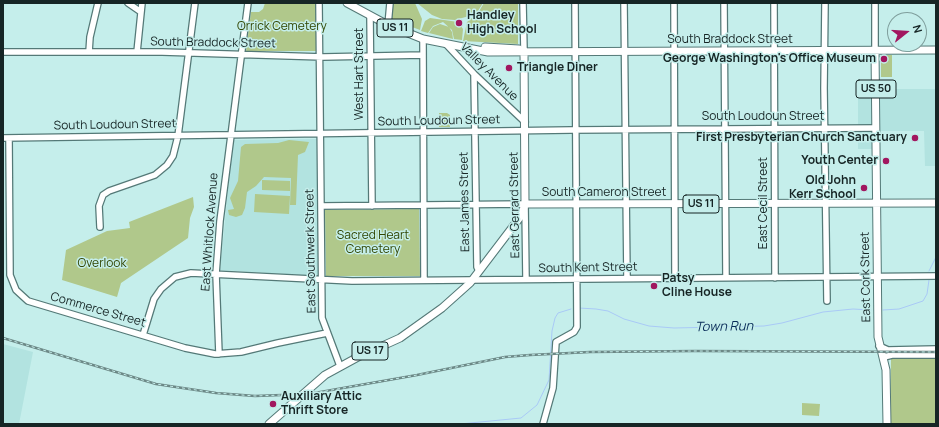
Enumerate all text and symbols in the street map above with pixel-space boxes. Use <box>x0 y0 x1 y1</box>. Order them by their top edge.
place label: Handley High School <box>467 9 537 37</box>
north arrow <box>887 12 927 52</box>
marker: Handley High School <box>454 18 464 28</box>
road number: US 11 <box>377 19 413 37</box>
park label: Orrick Cemetery <box>237 20 327 34</box>
text: N <box>910 23 926 35</box>
street label: West Hart Street <box>353 28 367 120</box>
street label: South Braddock Street <box>667 33 793 47</box>
street label: South Braddock Street <box>150 35 276 51</box>
street label: Valley Avenue <box>457 40 521 104</box>
place label: George Washington's Office Museum <box>663 52 876 66</box>
marker: George Washington's Office Museum <box>879 54 889 64</box>
place label: Triangle Diner <box>517 61 598 75</box>
marker: Triangle Diner <box>504 63 514 73</box>
road number: US 50 <box>856 80 896 98</box>
street label: South Loudoun Street <box>702 110 824 124</box>
street label: South Loudoun Street <box>378 113 500 129</box>
street label: South Loudoun Street <box>54 117 176 133</box>
place label: First Presbyterian Church Sanctuary <box>696 131 907 145</box>
marker: First Presbyterian Church Sanctuary <box>910 133 920 143</box>
street label: East James Street <box>457 152 473 252</box>
street label: East Gerrard Street <box>507 152 523 258</box>
place label: Youth Center <box>801 154 878 168</box>
marker: Youth Center <box>881 156 891 166</box>
street label: East Cecil Street <box>757 157 771 249</box>
street label: East Whitlock Avenue <box>199 172 221 292</box>
place label: Old John Kerr School <box>789 174 856 202</box>
marker: Old John Kerr School <box>859 183 869 193</box>
street label: South Cameron Street <box>542 186 666 200</box>
street label: East Southwerk Street <box>303 189 319 313</box>
road number: US 11 <box>683 195 719 213</box>
park label: Sacred Heart Cemetery <box>337 229 409 257</box>
street label: East Cork Street <box>858 232 874 322</box>
park label: Overlook <box>78 257 126 271</box>
street label: South Kent Street <box>538 260 638 276</box>
place label: Patsy Cline House <box>662 272 732 300</box>
marker: Patsy Cline House <box>649 281 659 291</box>
street label: Commerce Street <box>49 290 147 330</box>
water label: Town Run <box>695 319 753 335</box>
road number: US 17 <box>352 342 388 360</box>
place label: Auxiliary Attic Thrift Store <box>281 390 362 418</box>
marker: Auxiliary Attic Thrift Store <box>268 399 278 409</box>

